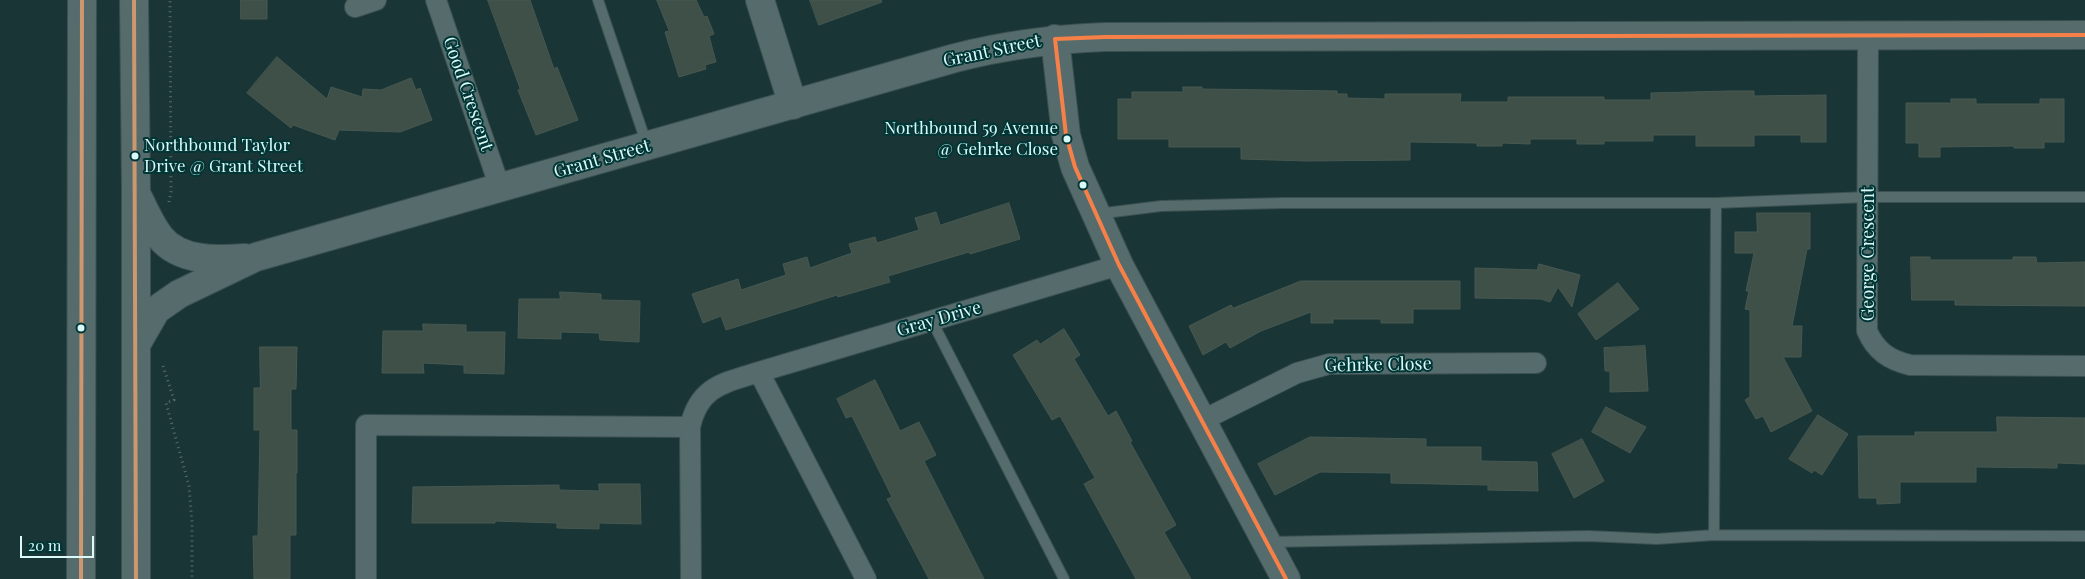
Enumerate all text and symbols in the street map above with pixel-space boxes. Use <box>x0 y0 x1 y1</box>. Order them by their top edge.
street label: Grant Street <box>941 30 1043 72</box>
street label: Good Crescent <box>438 34 498 154</box>
place label: Northbound 59 Avenue @ Gehrke Close <box>884 119 1058 159</box>
marker: Northbound 59 Avenue @ Gehrke Close <box>1062 134 1072 144</box>
street label: Grant Street <box>551 135 653 183</box>
place label: Northbound Taylor Drive @ Grant Street <box>144 136 303 176</box>
marker: Northbound Taylor Drive @ Grant Street <box>130 151 140 161</box>
unlabelled marker <box>1078 180 1088 190</box>
street label: George Crescent <box>1857 187 1879 321</box>
street label: Gray Drive <box>894 297 984 341</box>
unlabelled marker <box>76 323 86 333</box>
street label: Gehrke Close <box>1324 353 1432 377</box>
scale bar <box>22 526 96 558</box>
text: 20 m <box>28 535 61 555</box>

